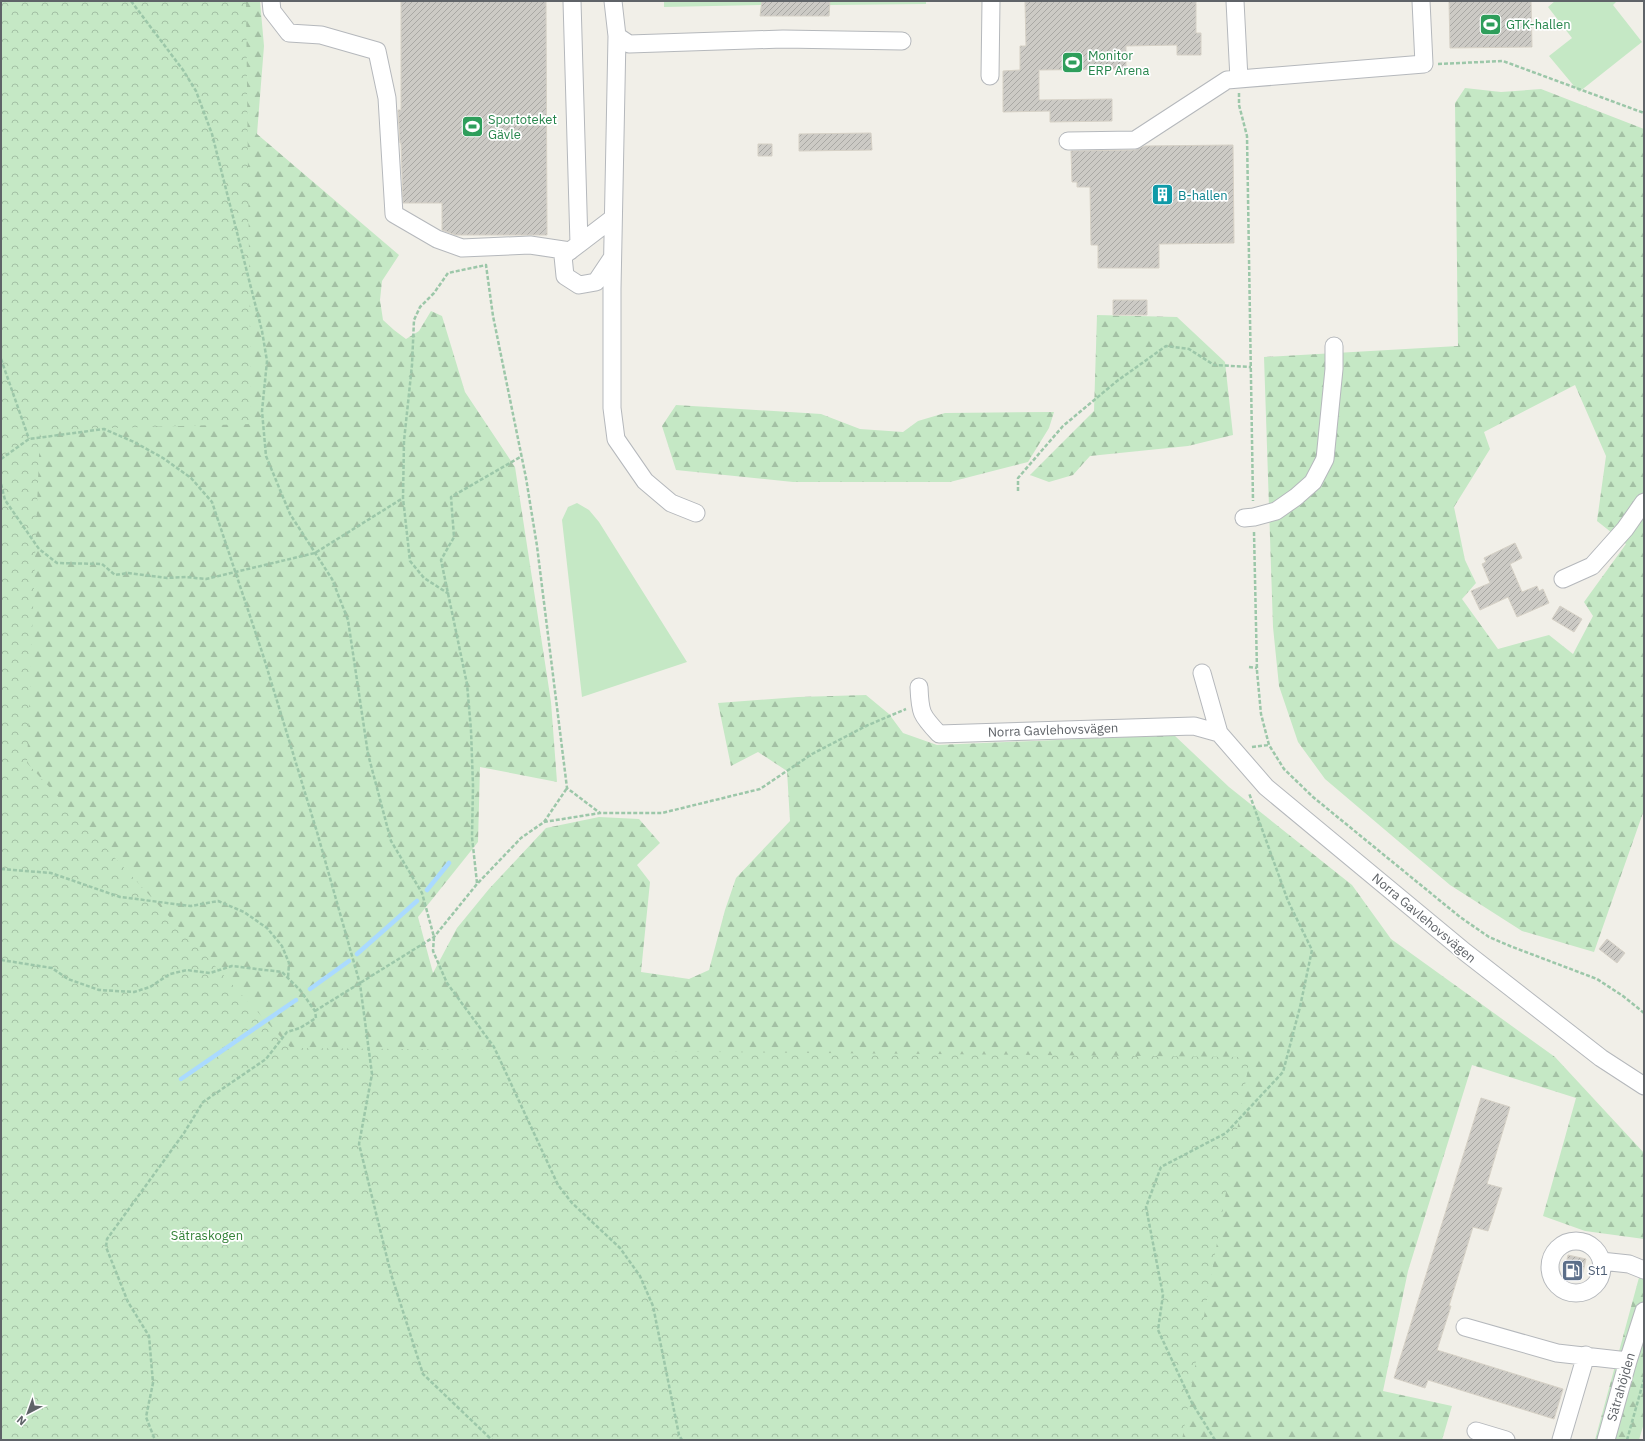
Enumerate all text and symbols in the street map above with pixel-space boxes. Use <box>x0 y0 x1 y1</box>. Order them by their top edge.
sports icon: GTK-hallen <box>1477 11 1503 37</box>
place label: GTK-hallen <box>1506 16 1571 33</box>
place label: Monitor ERP Arena <box>1088 47 1149 79</box>
sports icon: Monitor ERP Arena <box>1060 49 1086 75</box>
place label: Sportoteket Gävle <box>488 111 557 143</box>
sports icon: Sportoteket Gävle <box>459 113 485 139</box>
building icon: B-hallen <box>1149 182 1175 208</box>
place label: B-hallen <box>1178 187 1228 204</box>
street label: Norra Gavlehovsvägen <box>987 719 1119 741</box>
street label: Norra Gavlehovsvägen <box>1369 870 1479 966</box>
park label: Sätraskogen <box>171 1227 243 1244</box>
fuel station icon: St1 <box>1560 1257 1586 1283</box>
place label: St1 <box>1588 1262 1608 1279</box>
street label: Sätrahöjden <box>1603 1351 1639 1423</box>
north arrow <box>8 1393 48 1433</box>
text: N <box>14 1413 29 1428</box>

